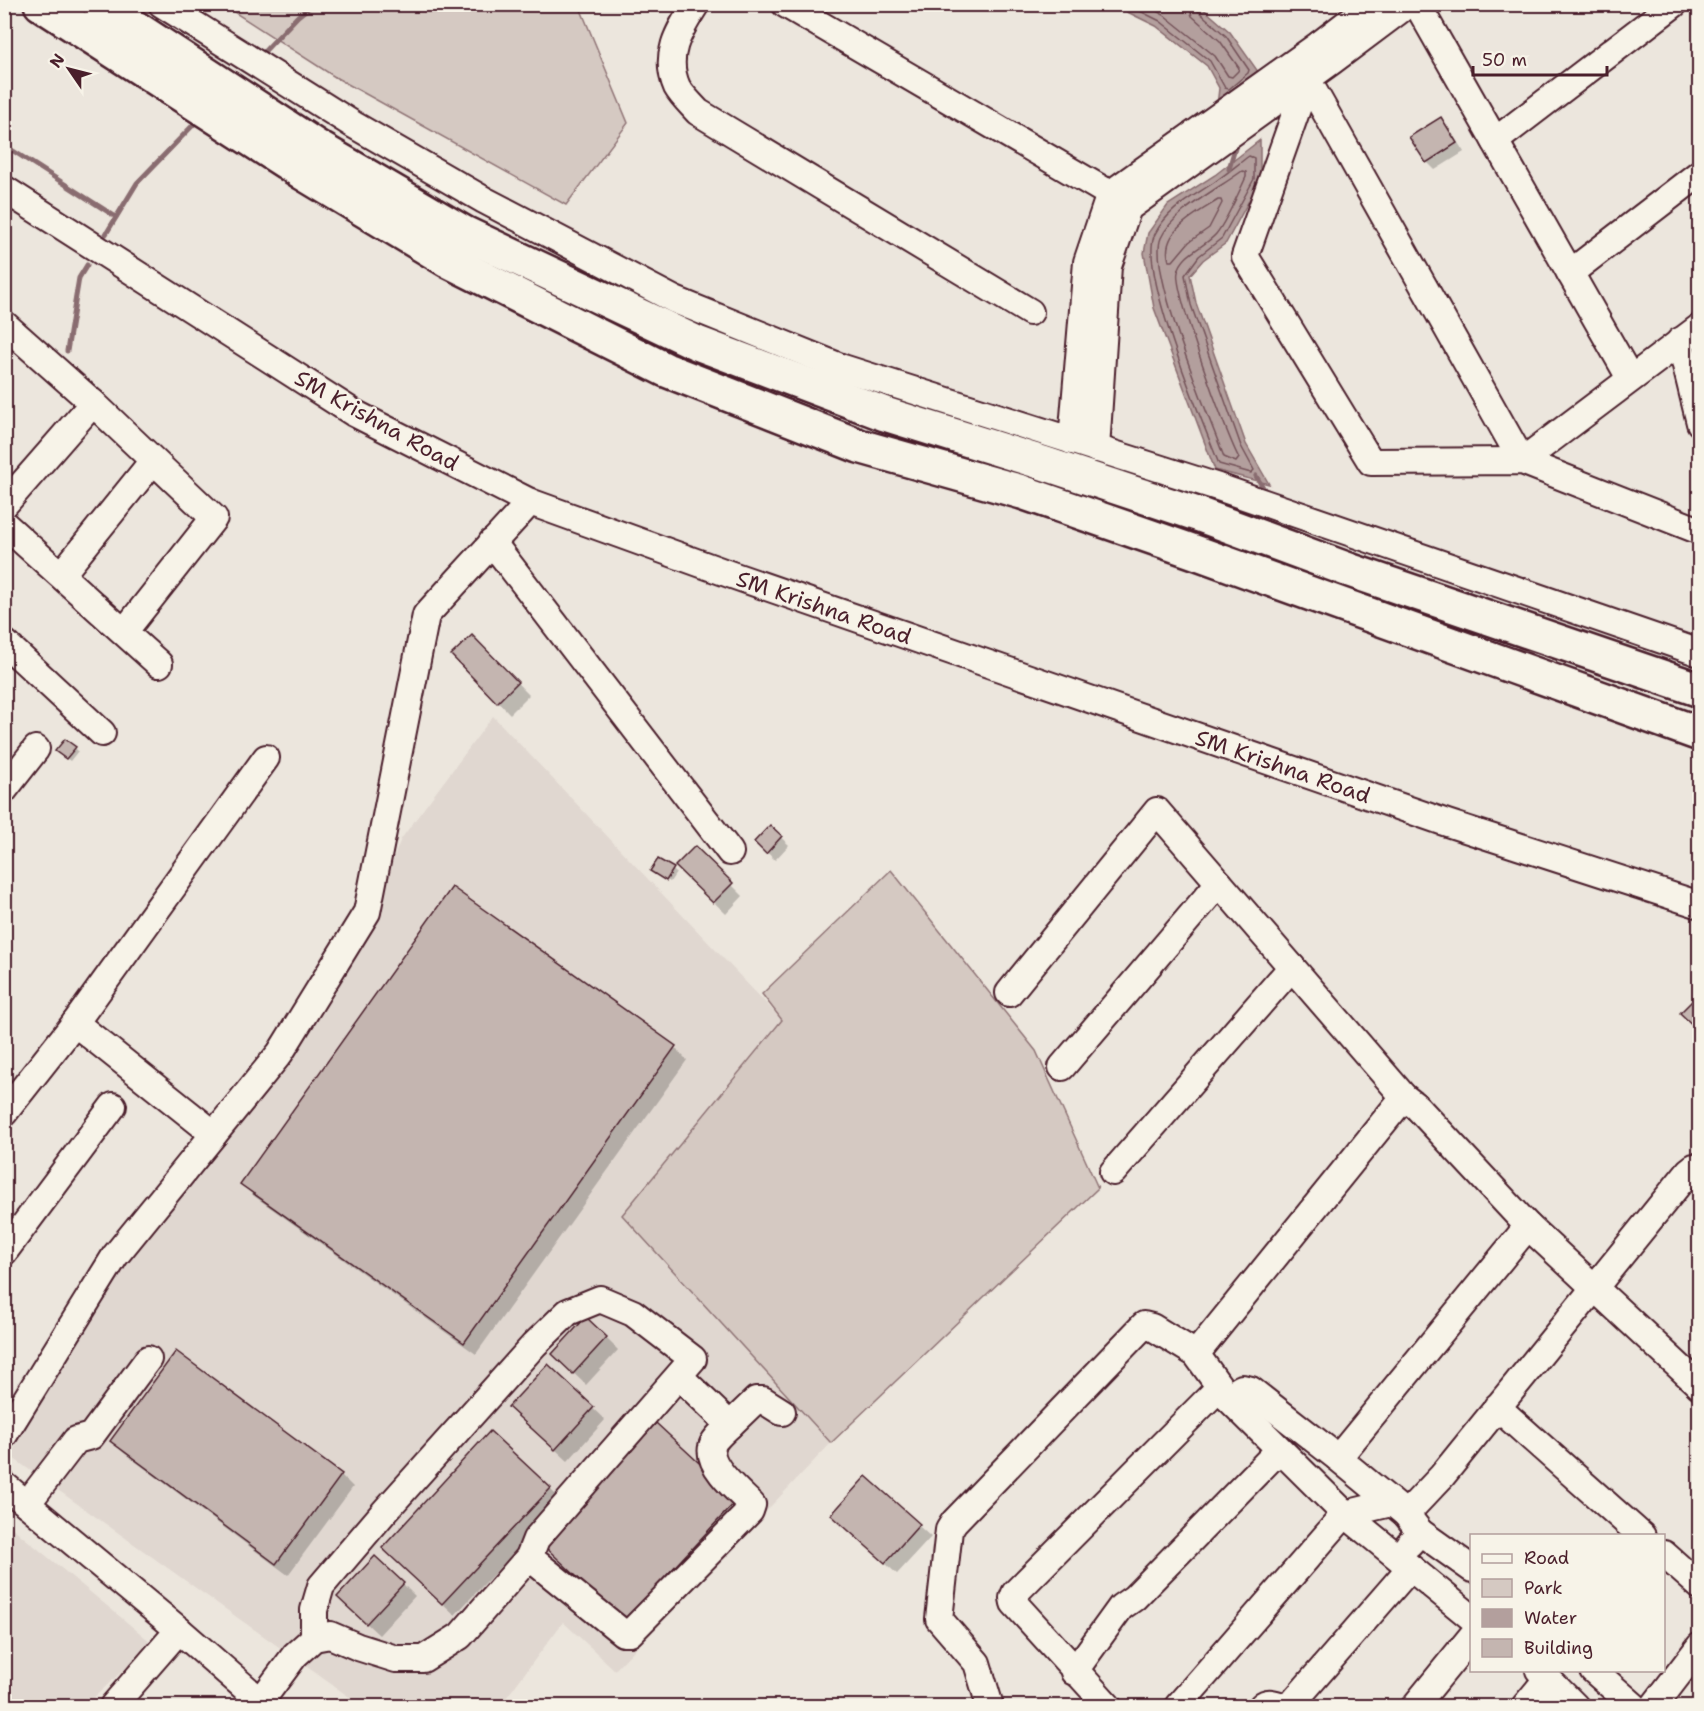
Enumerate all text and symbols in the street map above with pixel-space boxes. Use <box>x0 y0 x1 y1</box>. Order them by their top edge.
north arrow <box>39 39 99 99</box>
scale bar <box>1473 39 1606 77</box>
text: 50 m <box>1482 48 1527 72</box>
text: N <box>45 49 69 72</box>
street label: SM Krishna Road <box>290 363 464 478</box>
street label: SM Krishna Road <box>732 564 915 651</box>
street label: SM Krishna Road <box>1191 723 1374 810</box>
legend <box>1470 1534 1665 1672</box>
text: Road <box>1524 1546 1569 1570</box>
text: Park <box>1524 1576 1563 1600</box>
text: Water <box>1524 1606 1577 1630</box>
text: Building <box>1524 1636 1593 1660</box>

